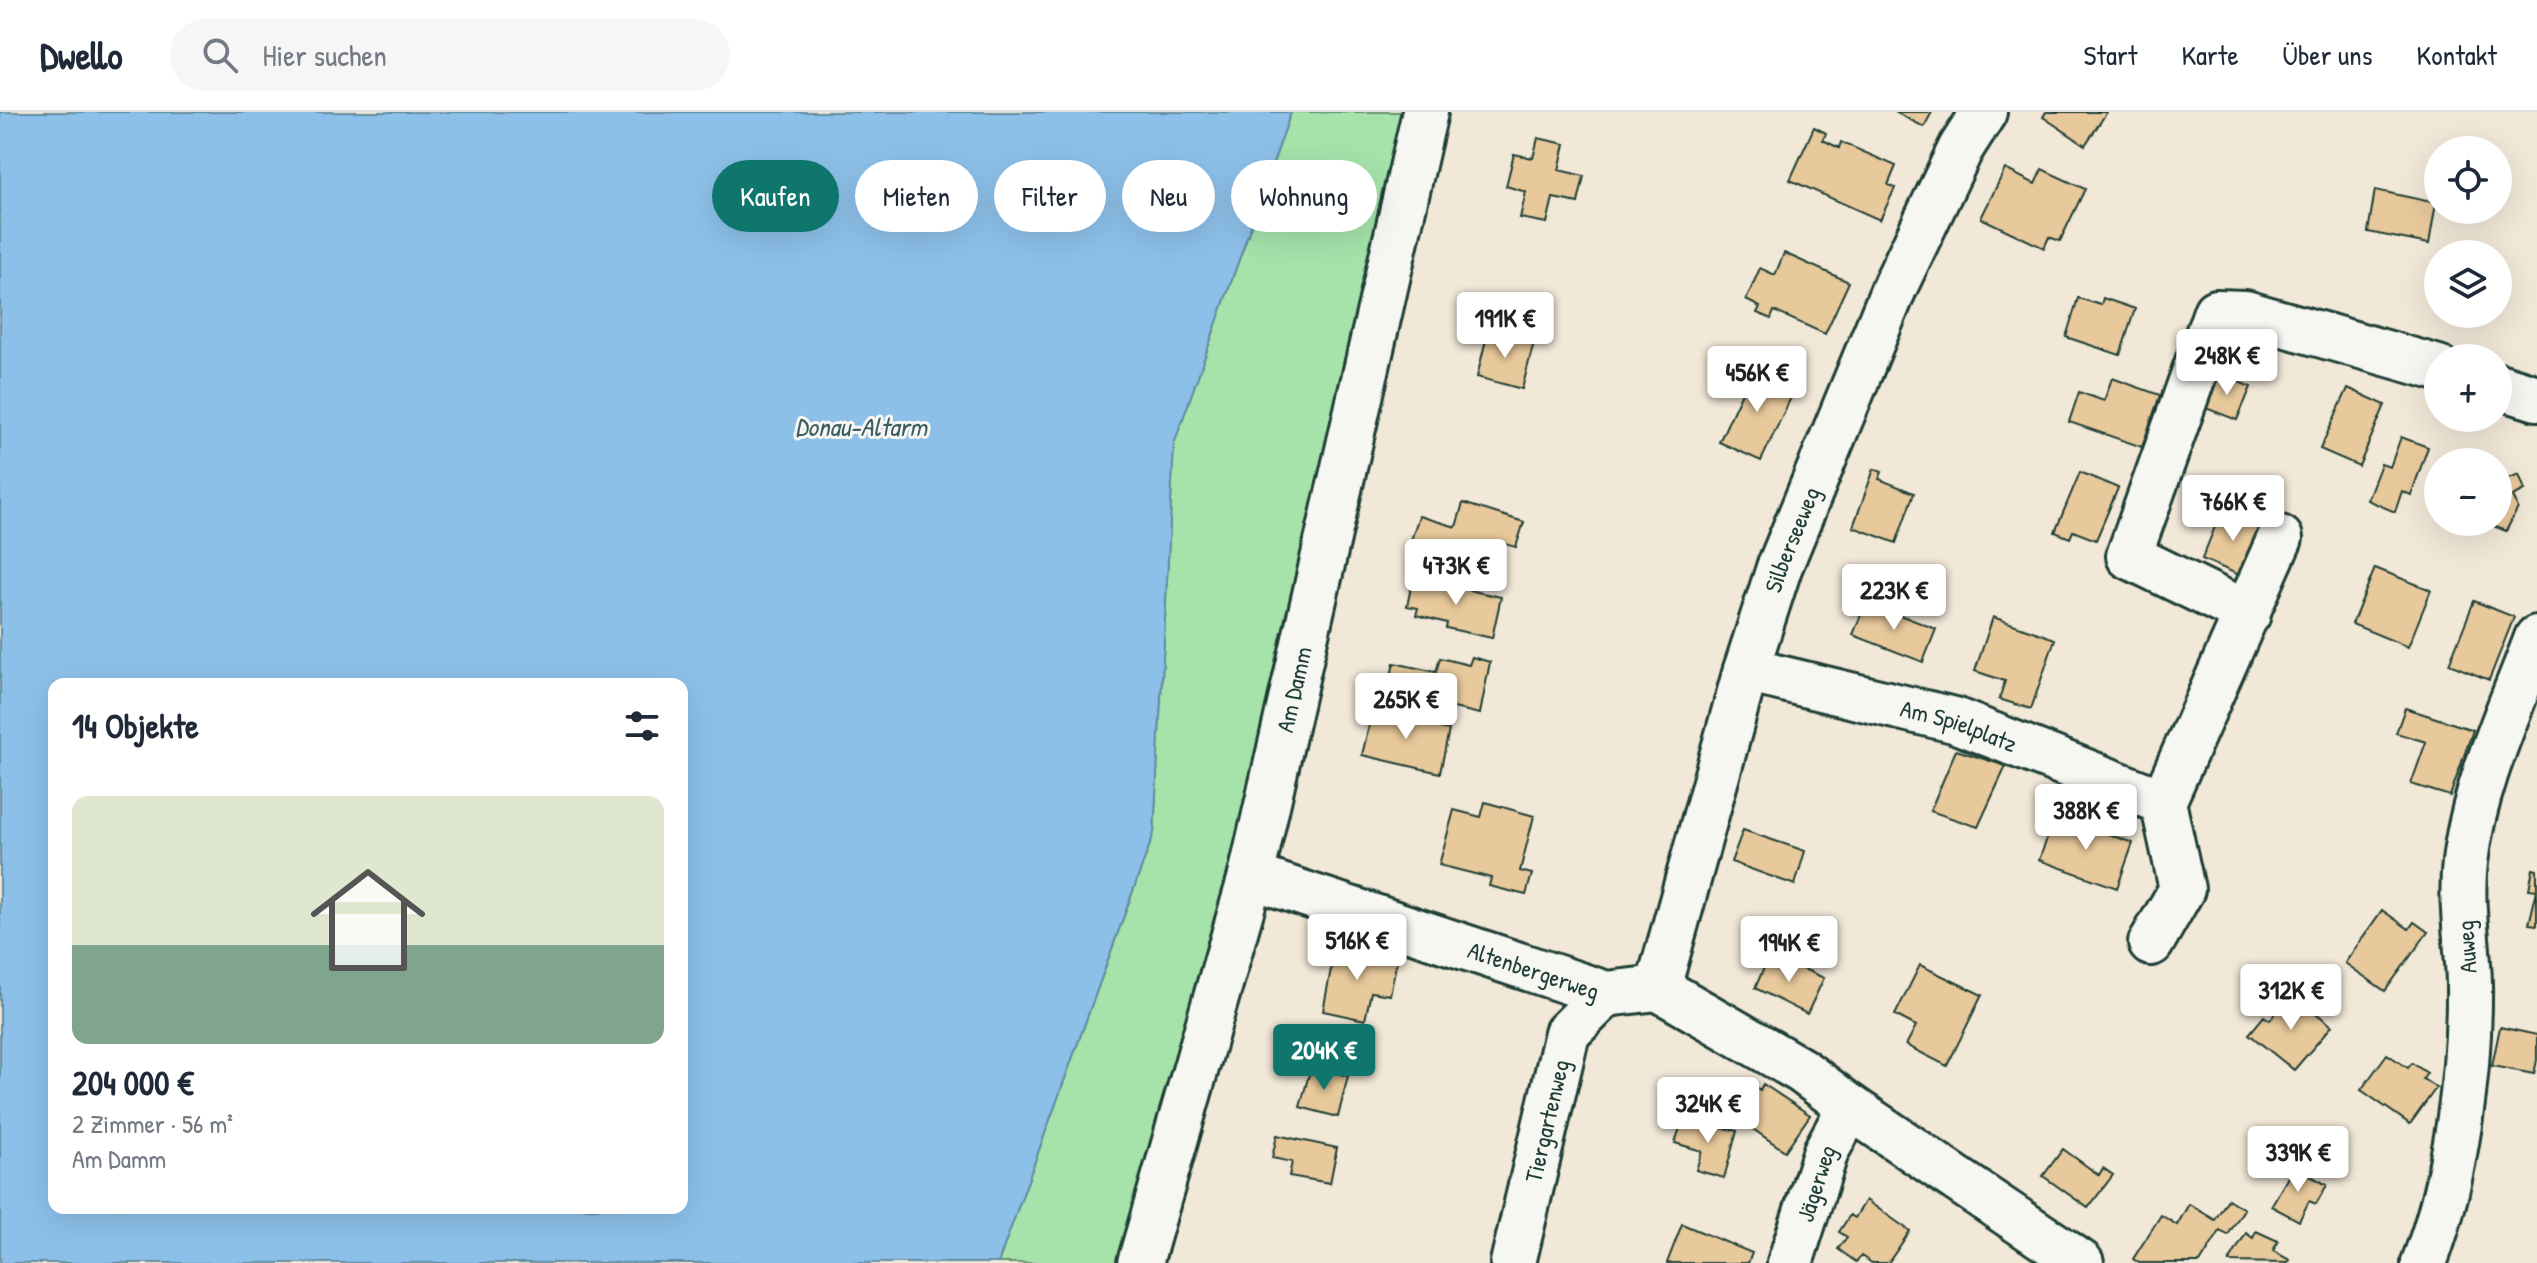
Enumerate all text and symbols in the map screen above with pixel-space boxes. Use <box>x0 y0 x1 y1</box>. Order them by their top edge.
search box <box>170 19 730 91</box>
text: Dwello <box>40 29 122 81</box>
icon: search <box>198 33 242 77</box>
text: Hier suchen <box>262 35 387 75</box>
text: Start <box>2084 36 2137 74</box>
text: Karte <box>2181 36 2239 74</box>
text: Über uns <box>2283 36 2373 74</box>
text: Kontakt <box>2417 36 2497 74</box>
map controls <box>2424 136 2512 536</box>
button: locate <box>2424 136 2512 224</box>
chip: Kaufen <box>712 160 839 232</box>
chip: Mieten <box>855 160 978 232</box>
chip: Filter <box>994 160 1106 232</box>
chip: Neu <box>1122 160 1215 232</box>
chip: Wohnung <box>1231 160 1377 232</box>
button: layers <box>2424 240 2512 328</box>
pin: 191K € <box>1440 292 1570 360</box>
text: 191K € <box>1475 300 1535 335</box>
pin: 248K € <box>2162 329 2292 397</box>
text: 248K € <box>2194 337 2260 372</box>
button: + <box>2424 344 2512 432</box>
pin: 456K € <box>1692 346 1822 414</box>
text: 456K € <box>1725 354 1789 389</box>
water label: Donau-Altarm <box>795 409 928 444</box>
button: − <box>2424 448 2512 536</box>
pin: 766K € <box>2168 475 2298 543</box>
street label: Silberseeweg <box>1756 482 1827 597</box>
text: 766K € <box>2200 483 2266 518</box>
pin: 473K € <box>1391 539 1521 607</box>
text: 473K € <box>1423 547 1489 582</box>
pin: 223K € <box>1829 564 1959 632</box>
text: 223K € <box>1860 572 1928 607</box>
street label: Am Damm <box>1268 643 1319 735</box>
pin: 265K € <box>1341 673 1471 741</box>
text: 265K € <box>1373 681 1439 716</box>
street label: Am Spielplatz <box>1897 692 2022 759</box>
text: 14 Objekte <box>72 703 199 749</box>
icon: filters <box>620 704 664 748</box>
pin: 388K € <box>2021 784 2151 852</box>
text: 388K € <box>2053 792 2119 827</box>
icon: home <box>296 848 440 992</box>
pin: 516K € <box>1292 914 1422 982</box>
pin: 194K € <box>1724 916 1854 984</box>
street label: Auweg <box>2448 920 2484 974</box>
text: 516K € <box>1326 922 1388 957</box>
text: 194K € <box>1759 924 1819 959</box>
street label: Altenbergerweg <box>1464 933 1604 1007</box>
pin: 312K € <box>2226 964 2356 1032</box>
text: 312K € <box>2258 972 2324 1007</box>
pin: 204K € <box>1259 1024 1389 1092</box>
text: 204K € <box>1291 1032 1357 1067</box>
street label: Tiergartenweg <box>1517 1056 1576 1185</box>
text: 204 000 € <box>72 1060 194 1106</box>
pin: 324K € <box>1643 1077 1773 1145</box>
text: 324K € <box>1675 1085 1741 1120</box>
text: 2 Zimmer · 56 m² <box>72 1106 233 1141</box>
pin: 339K € <box>2233 1126 2363 1194</box>
text: 339K € <box>2266 1134 2330 1169</box>
street label: Jägerweg <box>1788 1138 1843 1226</box>
text: Am Damm <box>72 1141 166 1176</box>

